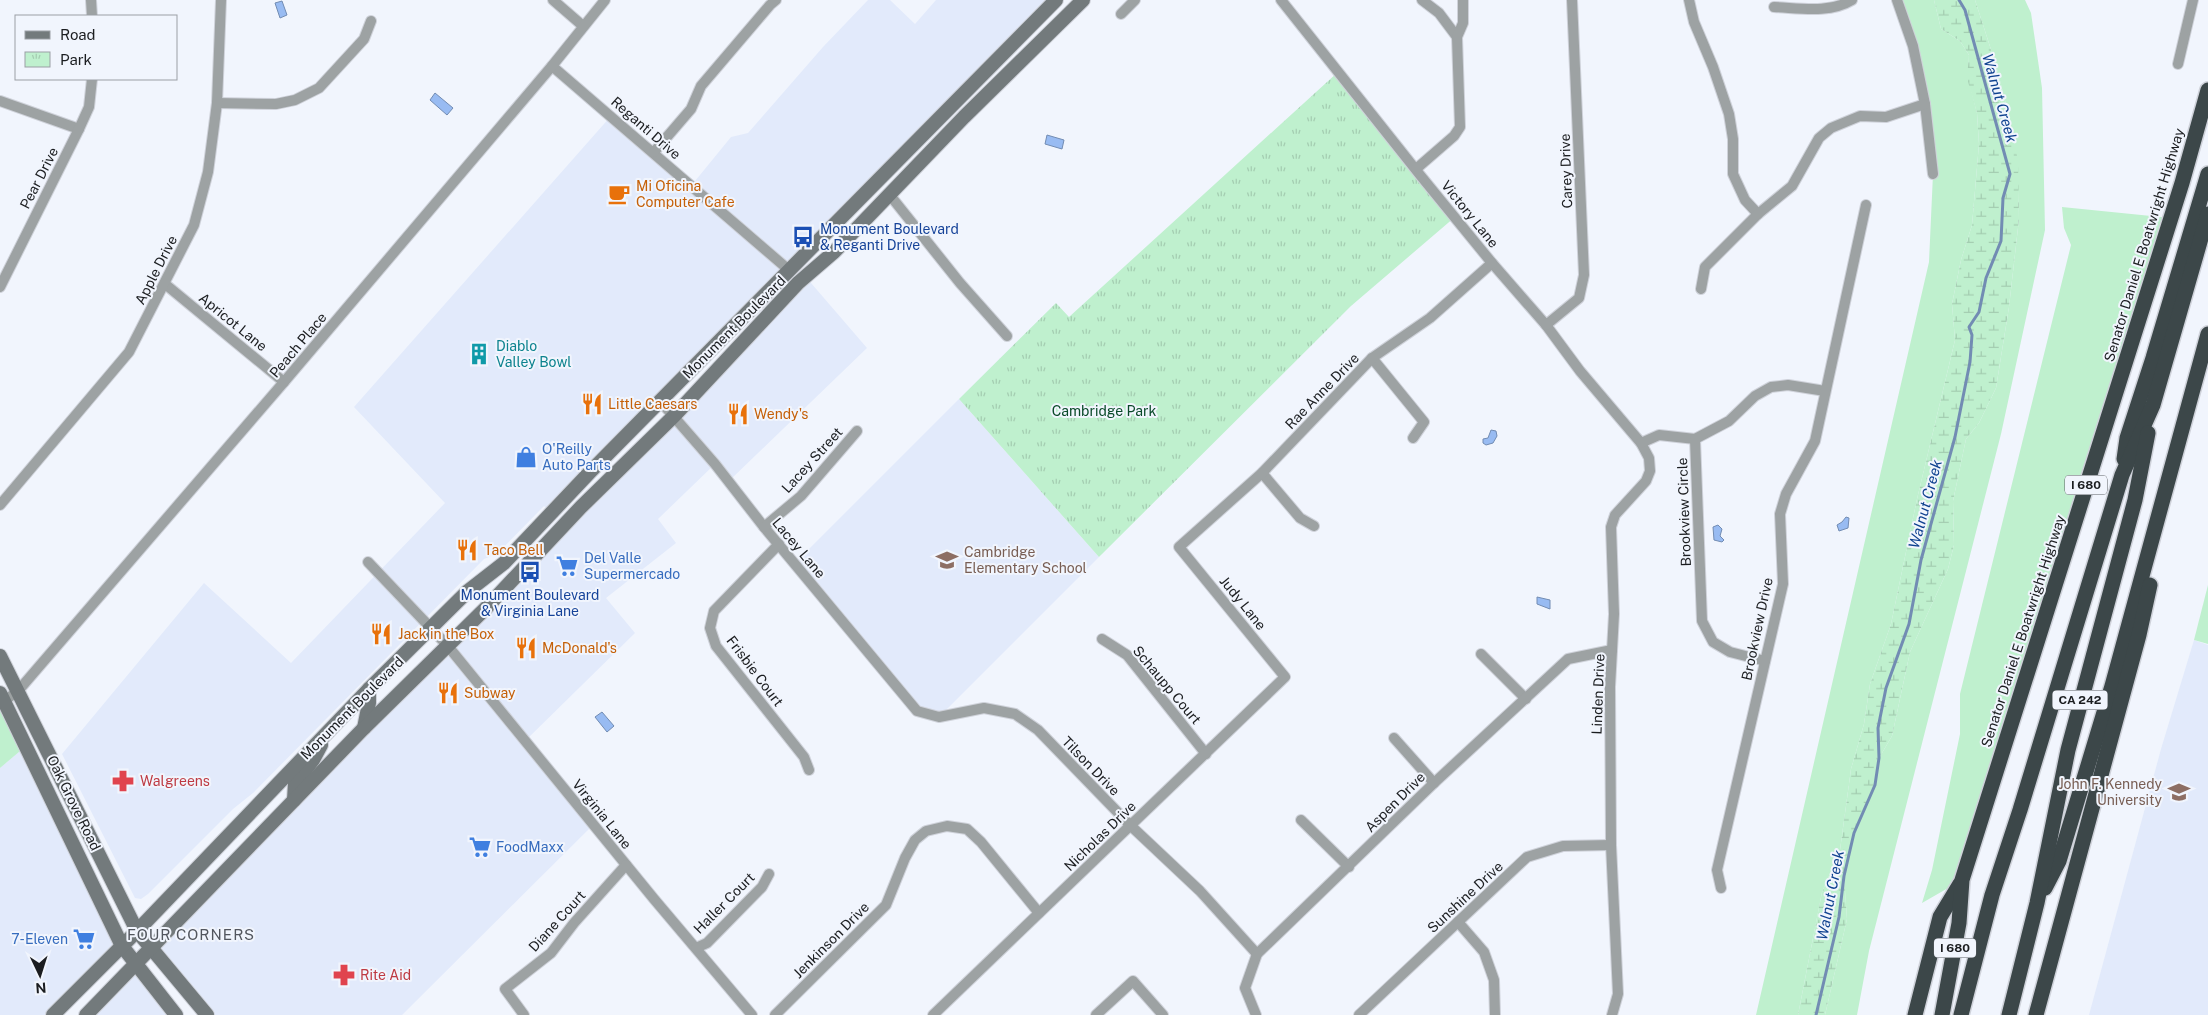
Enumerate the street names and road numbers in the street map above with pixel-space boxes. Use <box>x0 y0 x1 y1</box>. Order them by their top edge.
street label: Reganti Drive <box>608 93 684 163</box>
street label: Senator Daniel E Boatwright Highway <box>2101 126 2187 364</box>
street label: Carey Drive <box>1557 133 1575 209</box>
street label: Pear Drive <box>17 145 61 211</box>
street label: Victory Lane <box>1438 177 1502 251</box>
street label: Apple Drive <box>132 233 180 307</box>
street label: Monument Boulevard <box>679 272 789 382</box>
street label: Apricot Lane <box>196 290 270 354</box>
street label: Peach Place <box>266 309 330 381</box>
street label: Rae Anne Drive <box>1282 350 1362 432</box>
street label: Lacey Street <box>778 424 846 496</box>
street label: Brookview Circle <box>1674 457 1694 567</box>
road number: I 680 <box>2065 476 2107 494</box>
street label: Senator Daniel E Boatwright Highway <box>1978 512 2068 749</box>
street label: Lacey Lane <box>769 515 829 581</box>
street label: Judy Lane <box>1217 573 1270 633</box>
street label: Brookview Drive <box>1738 576 1776 682</box>
street label: Frisbie Court <box>723 633 787 709</box>
street label: Schaupp Court <box>1130 643 1204 727</box>
street label: Monument Boulevard <box>297 653 407 763</box>
street label: Linden Drive <box>1589 653 1607 735</box>
road number: CA 242 <box>2052 690 2108 710</box>
street label: Tilson Drive <box>1059 733 1123 799</box>
street label: Oak Grove Road <box>44 753 104 853</box>
street label: Aspen Drive <box>1362 769 1428 835</box>
street label: Virginia Lane <box>569 776 635 852</box>
street label: Nicholas Drive <box>1061 798 1139 874</box>
street label: Sunshine Drive <box>1424 858 1506 936</box>
street label: Haller Court <box>690 869 758 937</box>
street label: Diane Court <box>525 887 589 955</box>
street label: Jenkinson Drive <box>790 899 872 981</box>
road number: I 680 <box>1934 938 1976 958</box>

